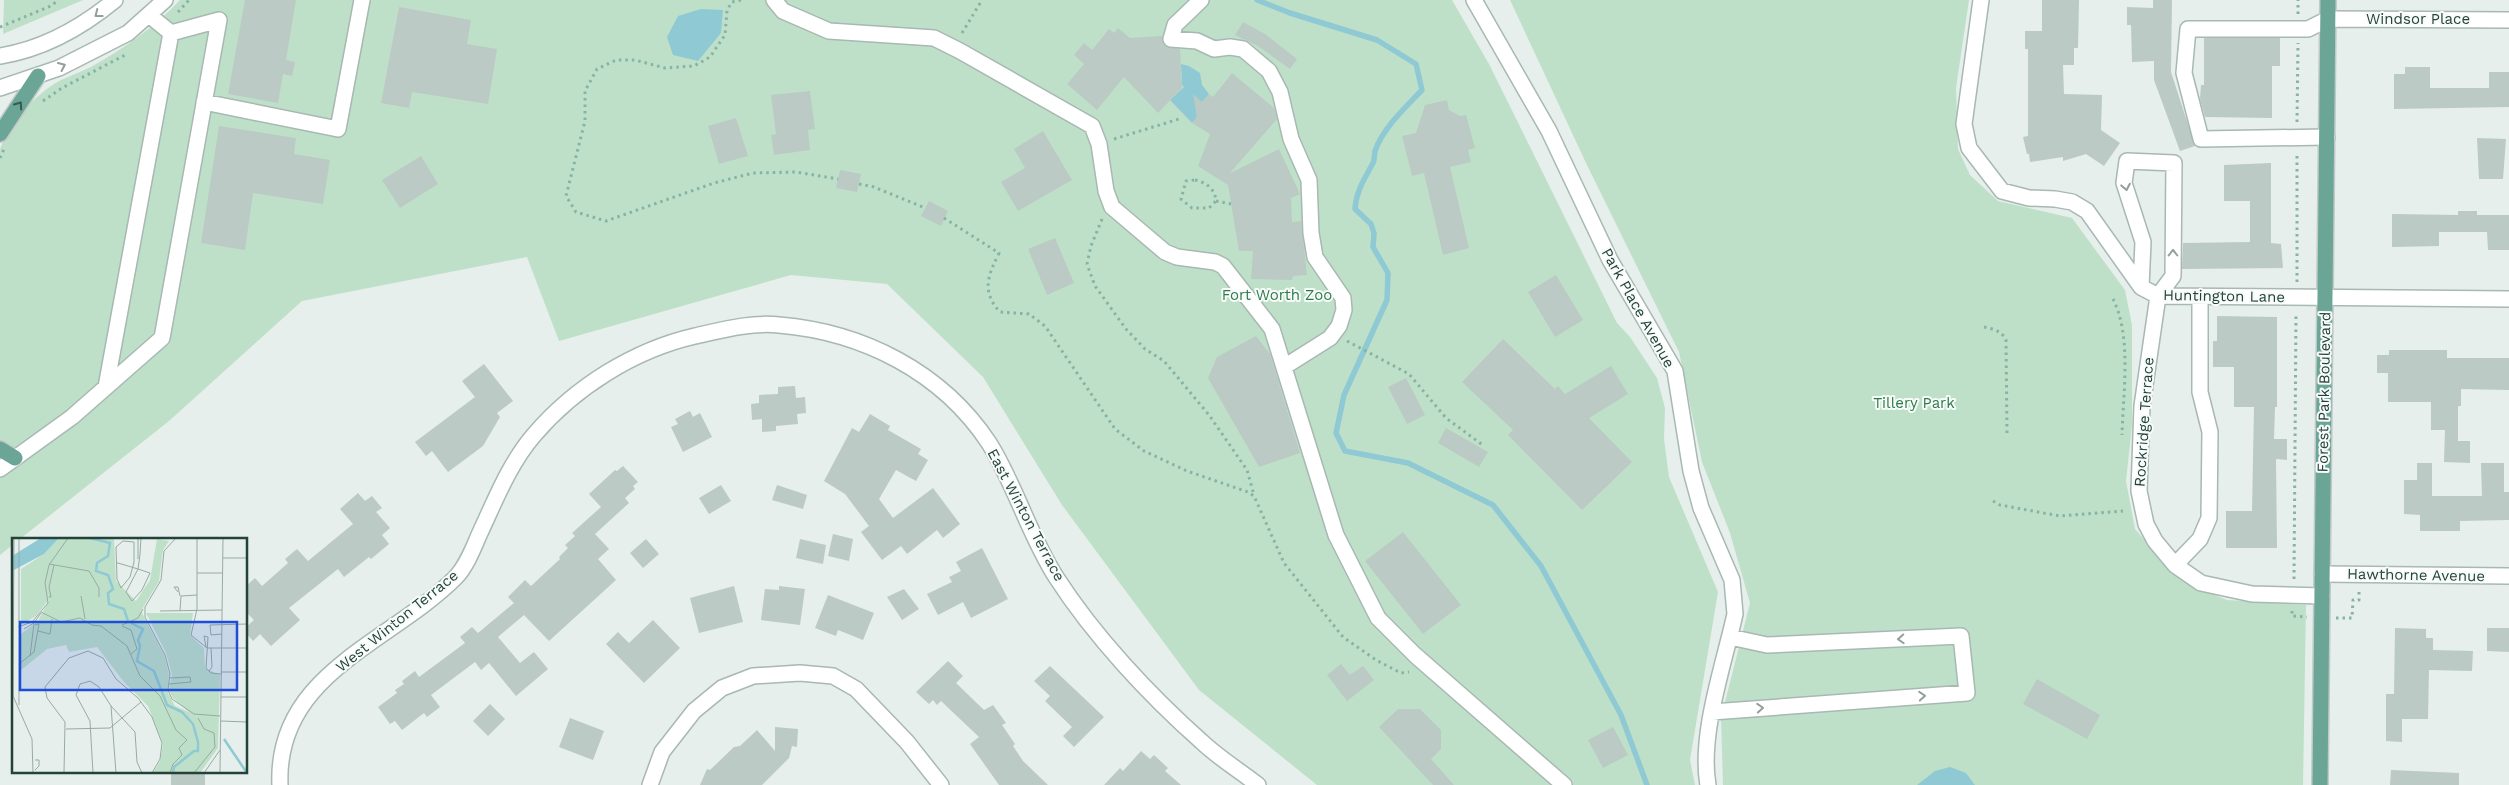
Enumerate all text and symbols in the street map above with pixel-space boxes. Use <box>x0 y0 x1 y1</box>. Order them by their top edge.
one-way arrow <box>95 8 104 17</box>
street label: Windsor Place <box>2366 10 2470 28</box>
one-way arrow <box>57 62 66 72</box>
one-way arrow <box>13 101 22 111</box>
one-way arrow <box>2121 182 2131 191</box>
street label: Park Place Avenue <box>1598 245 1678 371</box>
one-way arrow <box>2168 248 2178 256</box>
park label: Fort Worth Zoo <box>1222 286 1332 304</box>
street label: Huntington Lane <box>2163 286 2285 306</box>
street label: Forest Park Boulevard <box>2314 312 2334 472</box>
street label: Rockridge Terrace <box>2130 356 2158 488</box>
park label: Tillery Park <box>1873 394 1955 412</box>
street label: East Winton Terrace <box>983 446 1069 584</box>
inset map <box>12 538 248 772</box>
street label: Hawthorne Avenue <box>2347 565 2485 585</box>
street label: West Winton Terrace <box>332 566 462 676</box>
one-way arrow <box>1897 633 1905 644</box>
one-way arrow <box>1919 691 1927 702</box>
one-way arrow <box>1757 703 1765 714</box>

